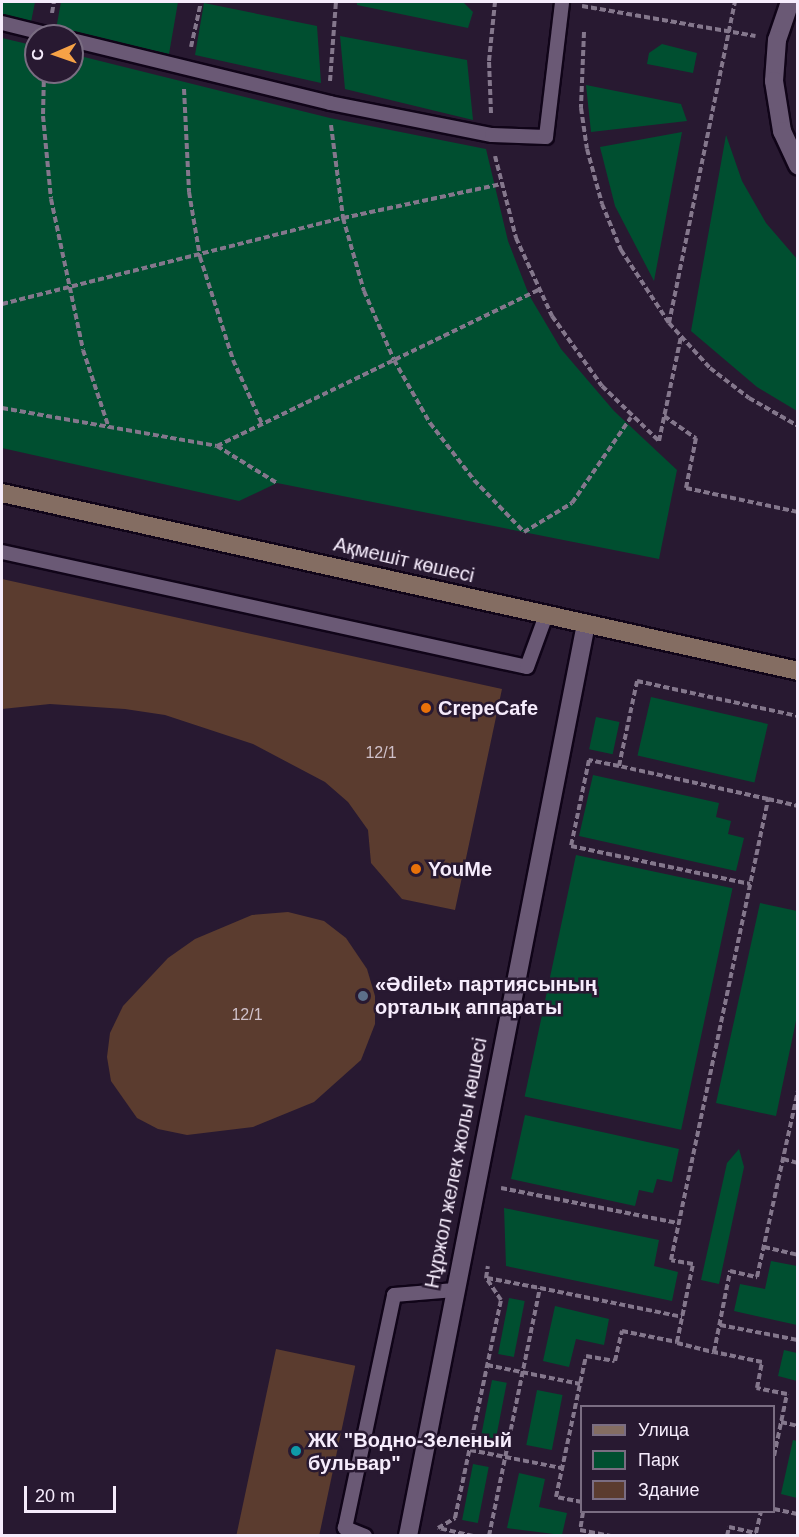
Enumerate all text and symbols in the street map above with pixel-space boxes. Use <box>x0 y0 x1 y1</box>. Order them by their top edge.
north arrow <box>24 24 84 84</box>
text: С <box>29 49 46 61</box>
street label: Ақмешіт көшесі <box>331 532 477 588</box>
place label: CrepeCafe <box>438 696 538 720</box>
marker: CrepeCafe <box>419 701 433 715</box>
house number: 12/1 <box>365 743 397 763</box>
place label: YouMe <box>428 857 492 881</box>
marker: YouMe <box>409 862 423 876</box>
place label: «Әdilet» партиясының орталық аппараты <box>375 972 597 1019</box>
marker: «Әdilet» партиясының орталық аппараты <box>356 989 370 1003</box>
house number: 12/1 <box>231 1005 263 1025</box>
street label: Нұржол желек жолы көшесі <box>420 1036 492 1290</box>
legend <box>580 1405 775 1513</box>
text: Улица <box>638 1420 689 1440</box>
place label: ЖК "Водно-Зеленый бульвар" <box>308 1428 512 1475</box>
marker: ЖК "Водно-Зеленый бульвар" <box>289 1444 303 1458</box>
text: Парк <box>638 1450 679 1470</box>
scale bar <box>27 1474 118 1512</box>
text: Здание <box>638 1480 699 1500</box>
text: 20 m <box>35 1486 75 1506</box>

